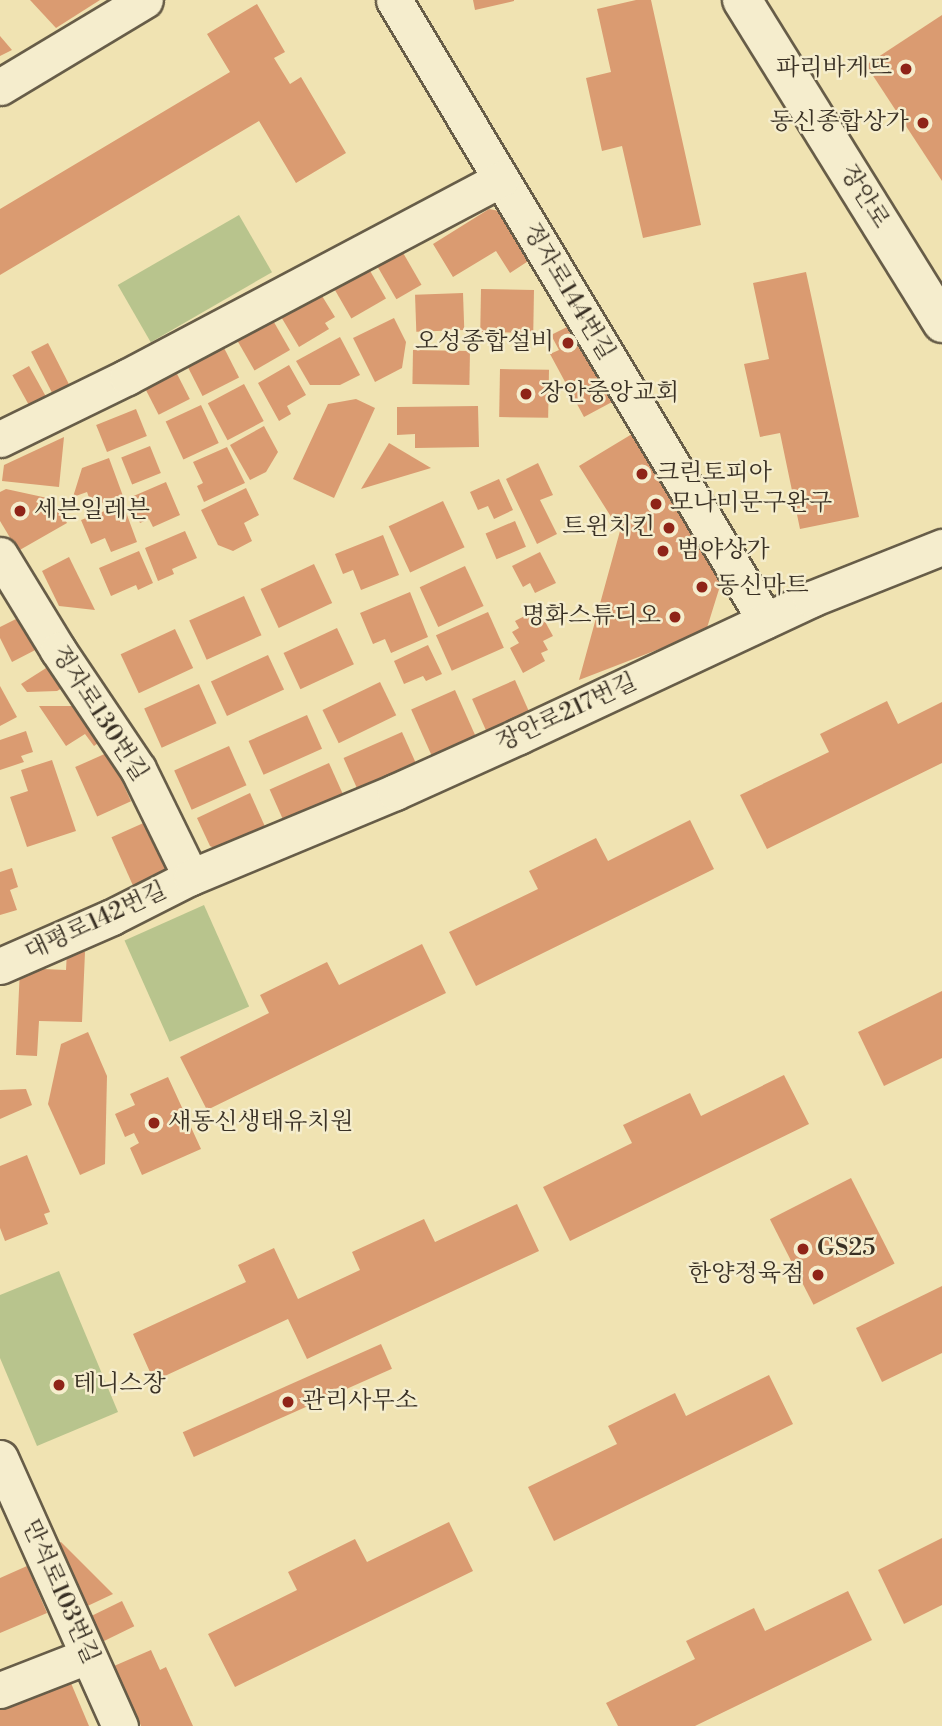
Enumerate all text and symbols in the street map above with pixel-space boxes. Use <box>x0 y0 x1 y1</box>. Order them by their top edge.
place label: 파리바게뜨 <box>776 55 892 83</box>
marker: 파리바게뜨 <box>898 61 914 77</box>
place label: 동신종합상가 <box>770 109 909 137</box>
marker: 동신종합상가 <box>915 115 931 131</box>
street label: 장안로 <box>833 160 895 234</box>
street label: 정자로144번길 <box>516 218 620 366</box>
place label: 오성종합설비 <box>415 329 554 357</box>
marker: 오성종합설비 <box>560 335 576 351</box>
place label: 장안중앙교회 <box>540 380 679 408</box>
marker: 장안중앙교회 <box>518 386 534 402</box>
place label: 크린토피아 <box>656 460 772 488</box>
marker: 크린토피아 <box>634 466 650 482</box>
place label: 모나미문구완구 <box>670 490 832 518</box>
marker: 모나미문구완구 <box>648 496 664 512</box>
place label: 세븐일레븐 <box>34 497 150 525</box>
marker: 세븐일레븐 <box>12 503 28 519</box>
place label: 트윈치킨 <box>562 514 655 542</box>
marker: 트윈치킨 <box>661 520 677 536</box>
place label: 범야상가 <box>677 537 770 565</box>
marker: 범야상가 <box>655 543 671 559</box>
place label: 동신마트 <box>716 573 809 601</box>
marker: 동신마트 <box>694 579 710 595</box>
place label: 명화스튜디오 <box>522 603 661 631</box>
marker: 명화스튜디오 <box>667 609 683 625</box>
street label: 정자로130번길 <box>45 641 153 787</box>
street label: 장안로217번길 <box>492 668 642 758</box>
street label: 대평로142번길 <box>20 877 172 967</box>
place label: 새동신생태유치원 <box>168 1109 353 1137</box>
marker: 새동신생태유치원 <box>146 1115 162 1131</box>
place label: GS25 <box>817 1235 875 1263</box>
marker: GS25 <box>795 1241 811 1257</box>
place label: 한양정육점 <box>688 1261 804 1289</box>
marker: 한양정육점 <box>810 1267 826 1283</box>
place label: 테니스장 <box>73 1371 166 1399</box>
marker: 테니스장 <box>51 1377 67 1393</box>
place label: 관리사무소 <box>302 1388 418 1416</box>
marker: 관리사무소 <box>280 1394 296 1410</box>
street label: 만석로103번길 <box>15 1516 105 1668</box>

